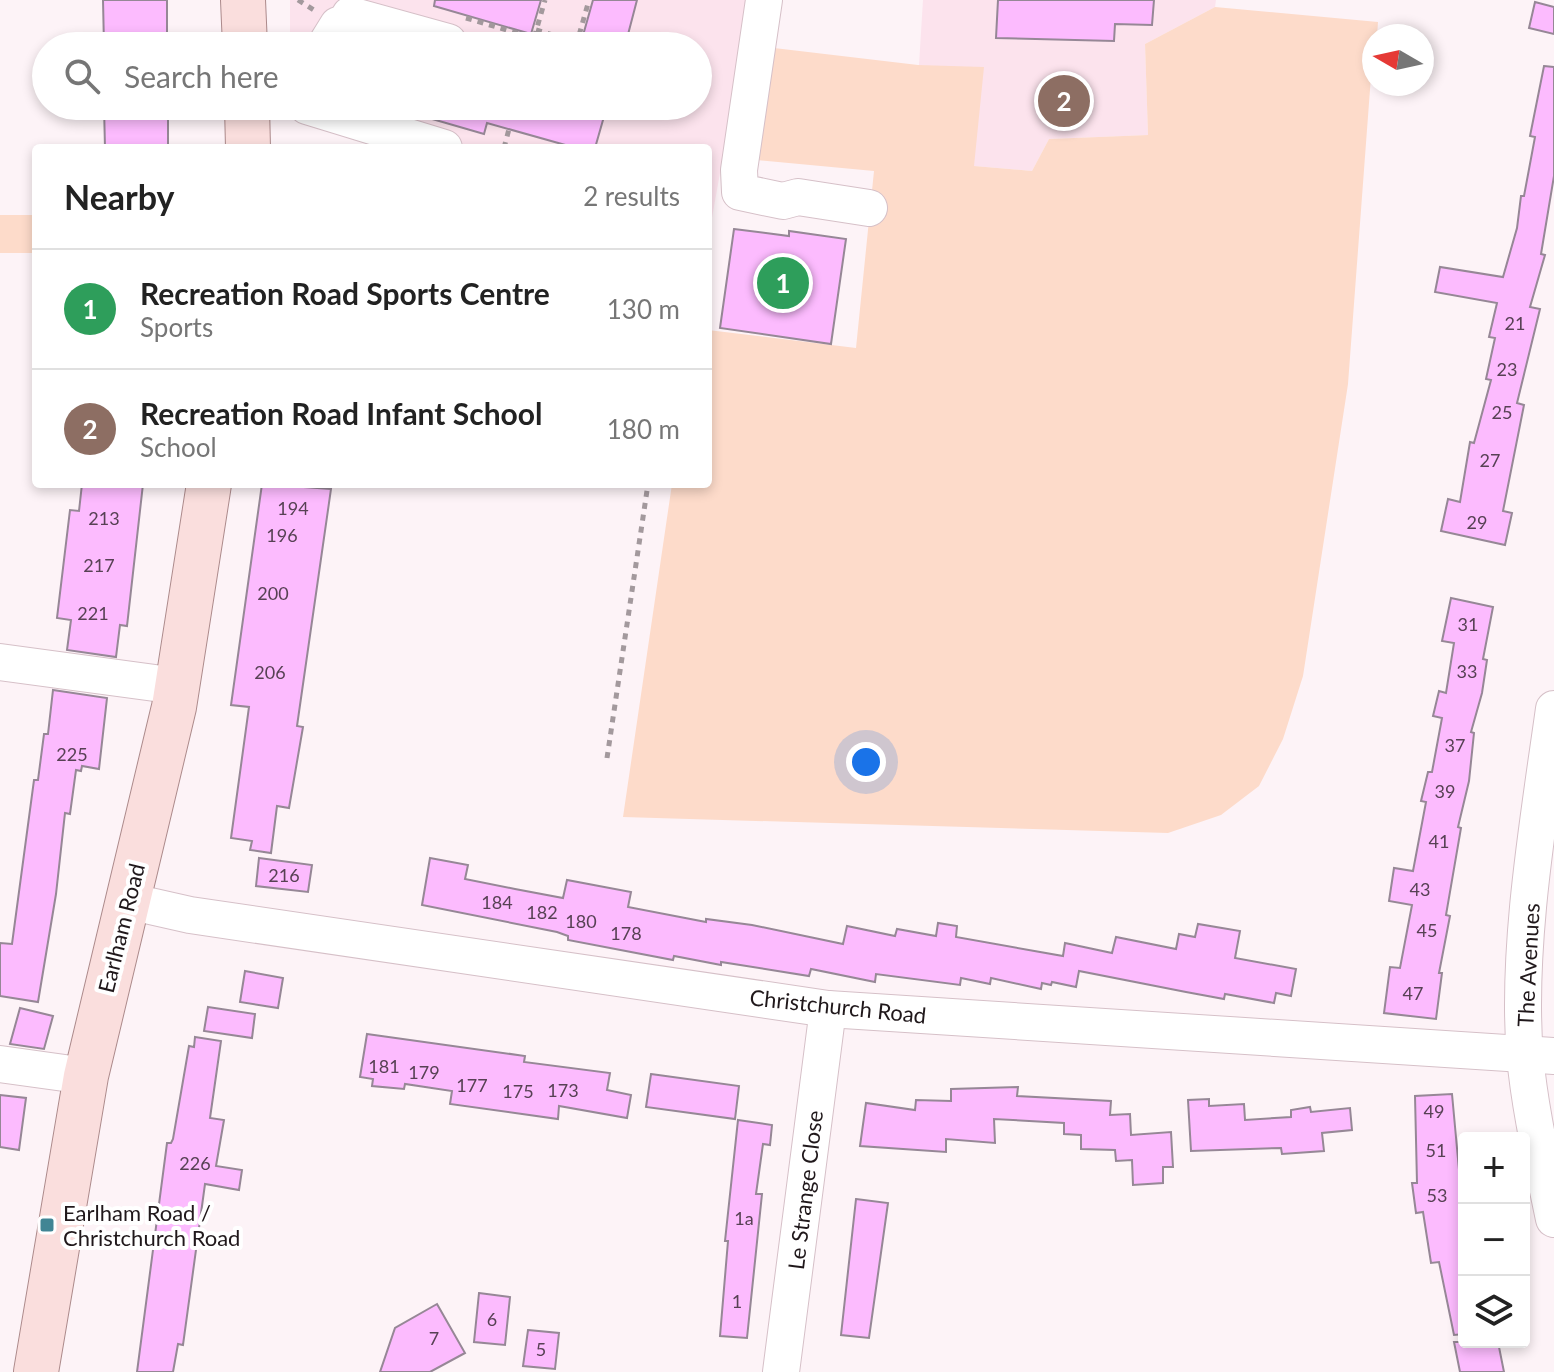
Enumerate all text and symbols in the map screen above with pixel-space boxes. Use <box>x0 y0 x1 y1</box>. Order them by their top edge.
north arrow <box>1362 24 1434 96</box>
search box <box>32 32 712 120</box>
icon: search <box>60 54 104 98</box>
text: Search here <box>124 58 279 94</box>
pin: 2 <box>1038 71 1090 131</box>
text: Nearby <box>64 176 175 217</box>
text: 2 results <box>583 180 680 212</box>
pin: 1 <box>757 253 809 313</box>
text: Recreation Road Sports Centre <box>140 275 550 311</box>
text: 1 <box>82 293 98 325</box>
text: 130 m <box>607 293 680 325</box>
text: Sports <box>140 311 213 343</box>
house number: 21 <box>1505 312 1525 334</box>
house number: 23 <box>1497 358 1517 380</box>
text: Recreation Road Infant School <box>140 395 543 431</box>
house number: 25 <box>1492 401 1512 423</box>
text: 2 <box>82 413 98 445</box>
text: 180 m <box>607 413 680 445</box>
text: School <box>140 431 217 463</box>
house number: 27 <box>1480 449 1500 471</box>
house number: 194 <box>277 497 309 519</box>
house number: 213 <box>88 507 120 529</box>
house number: 29 <box>1467 511 1487 533</box>
house number: 196 <box>266 524 298 546</box>
house number: 217 <box>83 554 115 576</box>
house number: 200 <box>257 582 289 604</box>
house number: 221 <box>77 602 109 624</box>
house number: 31 <box>1458 613 1478 635</box>
house number: 33 <box>1457 660 1477 682</box>
house number: 206 <box>254 661 286 683</box>
house number: 37 <box>1445 734 1465 756</box>
your location <box>846 742 886 782</box>
house number: 225 <box>56 743 88 765</box>
house number: 39 <box>1435 780 1455 802</box>
house number: 41 <box>1429 830 1449 852</box>
street label: Earlham Road <box>92 860 150 996</box>
house number: 216 <box>268 864 300 886</box>
house number: 43 <box>1410 878 1430 900</box>
house number: 184 <box>481 891 513 913</box>
house number: 182 <box>526 901 558 923</box>
street label: The Avenues <box>1511 902 1545 1028</box>
house number: 180 <box>565 910 597 932</box>
house number: 45 <box>1417 919 1437 941</box>
house number: 178 <box>610 922 642 944</box>
house number: 47 <box>1403 982 1423 1004</box>
street label: Christchurch Road <box>748 983 928 1029</box>
house number: 181 <box>368 1055 400 1077</box>
house number: 179 <box>408 1061 440 1083</box>
house number: 177 <box>456 1074 488 1096</box>
house number: 173 <box>547 1079 579 1101</box>
house number: 175 <box>502 1080 534 1102</box>
house number: 49 <box>1424 1100 1444 1122</box>
street label: Le Strange Close <box>782 1109 828 1271</box>
map controls <box>1458 1132 1530 1348</box>
button: + <box>1458 1132 1530 1204</box>
house number: 51 <box>1426 1139 1446 1161</box>
house number: 226 <box>179 1152 211 1174</box>
house number: 53 <box>1427 1184 1447 1206</box>
place label: Earlham Road / Christchurch Road <box>63 1199 240 1251</box>
button: − <box>1458 1204 1530 1276</box>
house number: 1a <box>734 1207 754 1229</box>
marker: Earlham Road / Christchurch Road <box>38 1216 56 1234</box>
button: layers <box>1458 1276 1530 1348</box>
house number: 1 <box>732 1290 742 1312</box>
house number: 6 <box>487 1308 497 1330</box>
house number: 7 <box>429 1327 439 1349</box>
house number: 5 <box>536 1338 546 1360</box>

